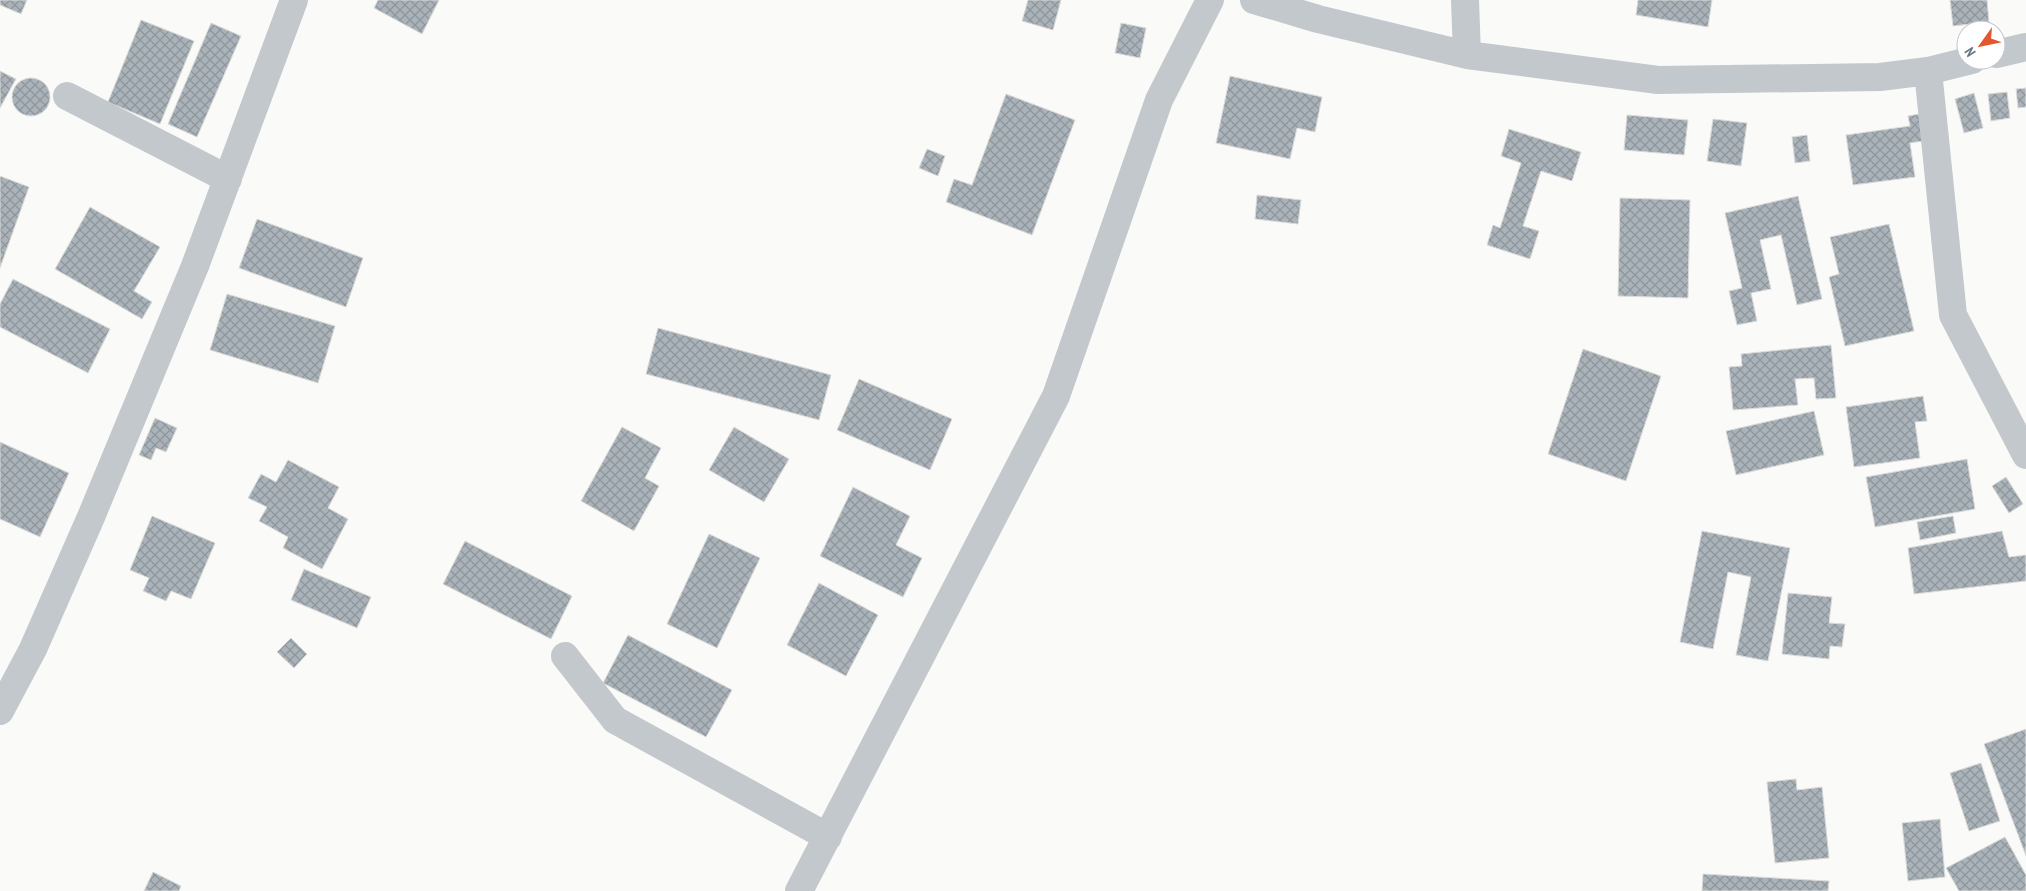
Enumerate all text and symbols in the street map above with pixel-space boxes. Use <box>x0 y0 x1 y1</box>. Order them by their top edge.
north arrow <box>1956 20 2006 70</box>
text: N <box>1960 44 1980 60</box>

